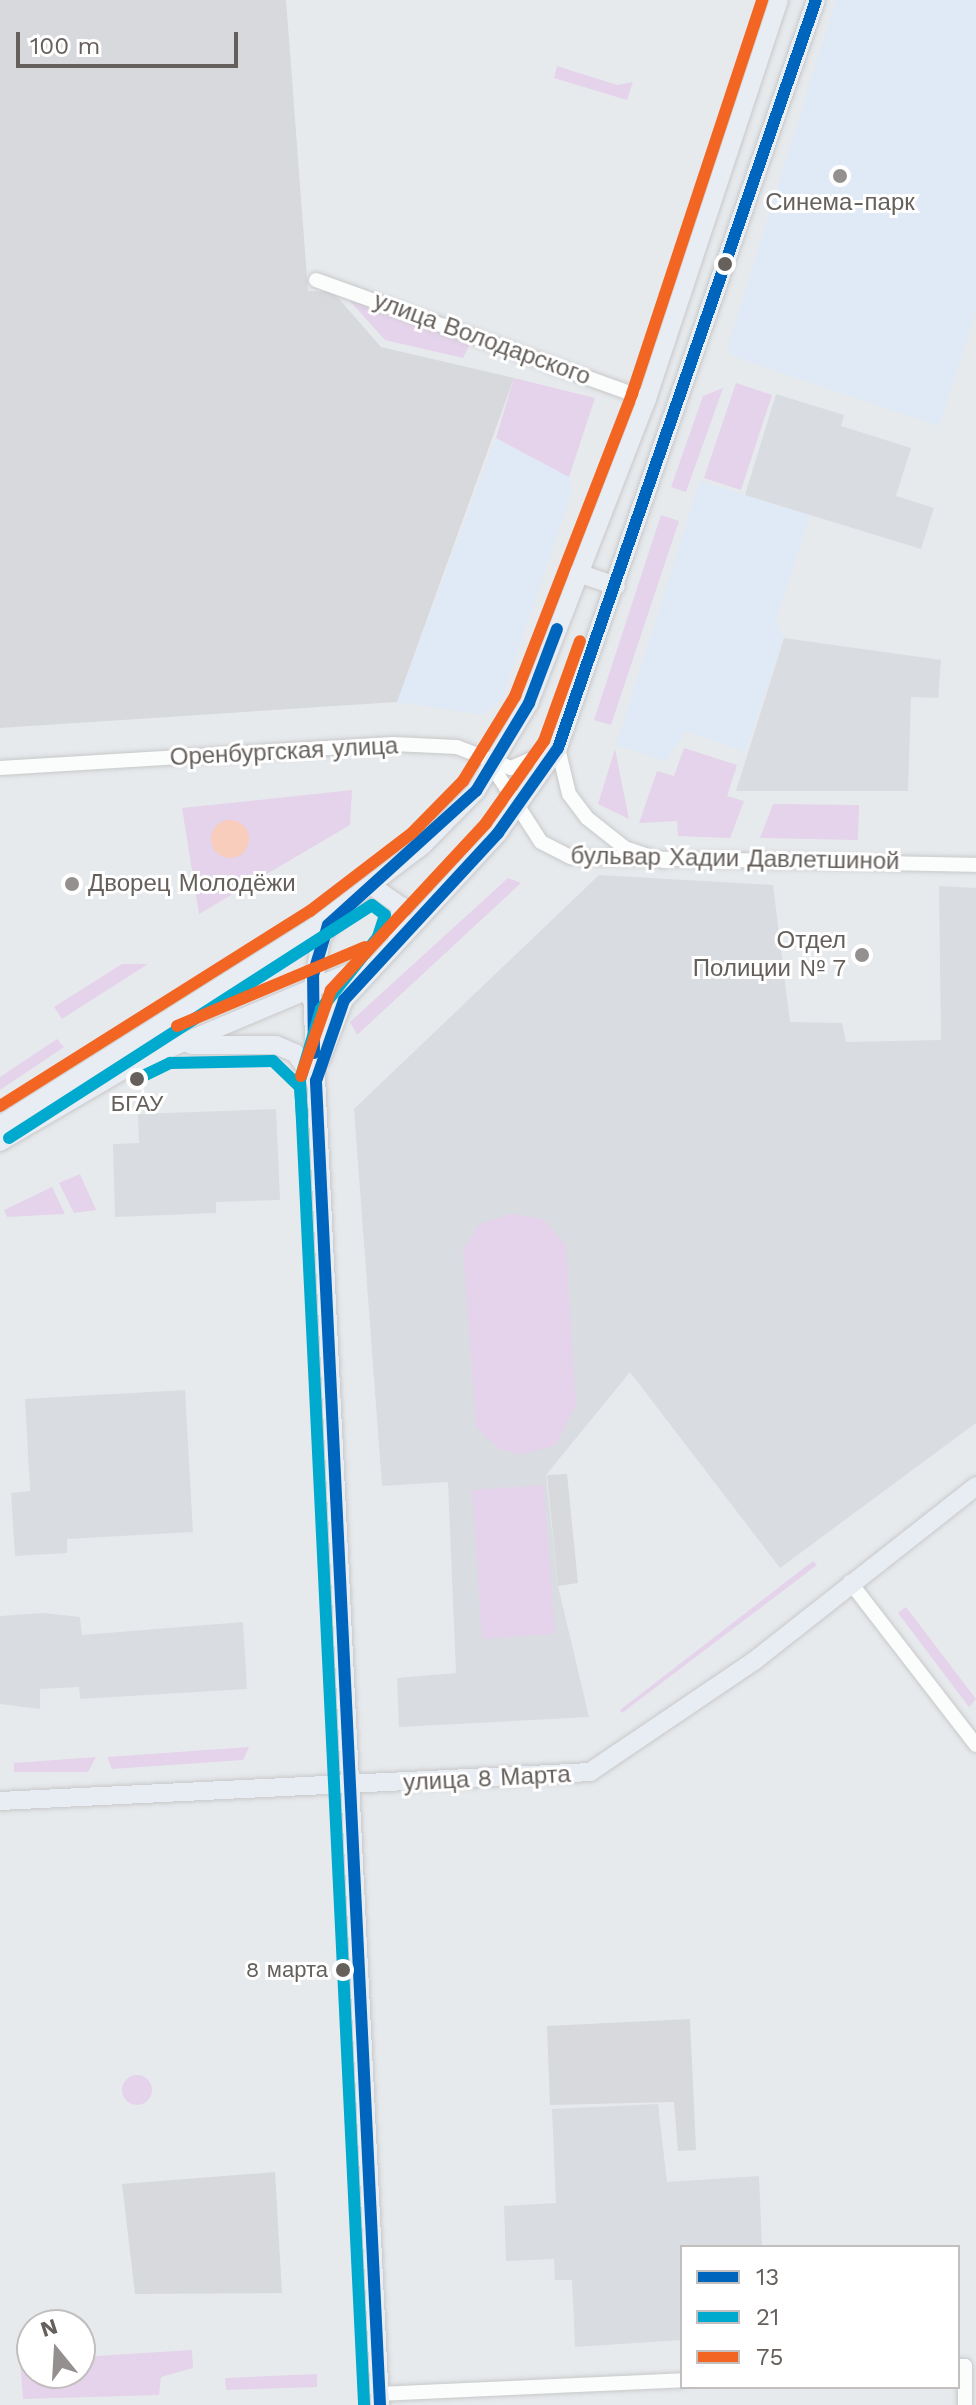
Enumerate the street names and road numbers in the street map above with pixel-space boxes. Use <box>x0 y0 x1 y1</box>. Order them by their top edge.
street label: улица Володарского <box>370 286 594 392</box>
street label: Оренбургская улица <box>169 732 399 772</box>
street label: бульвар Хадии Давлетшиной <box>570 842 900 876</box>
street label: улица 8 Марта <box>403 1760 571 1798</box>

